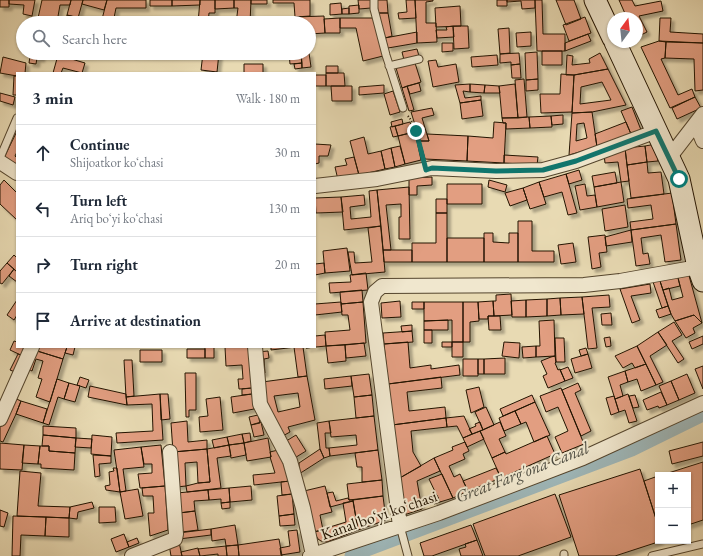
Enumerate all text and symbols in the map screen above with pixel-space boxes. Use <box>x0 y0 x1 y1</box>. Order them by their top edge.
north arrow <box>607 12 643 48</box>
search box <box>16 16 316 60</box>
icon: search <box>30 27 52 49</box>
text: Search here <box>62 29 127 48</box>
text: 3 min <box>32 87 73 109</box>
text: Walk · 180 m <box>236 90 300 107</box>
route end <box>407 122 425 140</box>
text: Continue <box>70 135 130 154</box>
icon: ahead <box>32 142 54 164</box>
text: 30 m <box>275 144 300 161</box>
text: Shijoatkor koʻchasi <box>70 154 163 171</box>
route start <box>670 170 688 188</box>
text: Turn left <box>70 191 127 210</box>
icon: left <box>32 198 54 220</box>
text: 130 m <box>269 200 300 217</box>
text: Ariq boʻyi koʻchasi <box>70 210 163 227</box>
icon: right <box>32 254 54 276</box>
text: Turn right <box>70 255 138 274</box>
text: 20 m <box>275 256 300 273</box>
icon: arrive <box>32 310 54 332</box>
text: Arrive at destination <box>70 311 201 330</box>
water label: Great Farg'ona Canal <box>452 436 593 508</box>
map controls <box>655 472 691 544</box>
button: + <box>655 472 691 508</box>
street label: Kanal boʻyi koʻchasi <box>318 485 440 545</box>
button: − <box>655 508 691 544</box>

